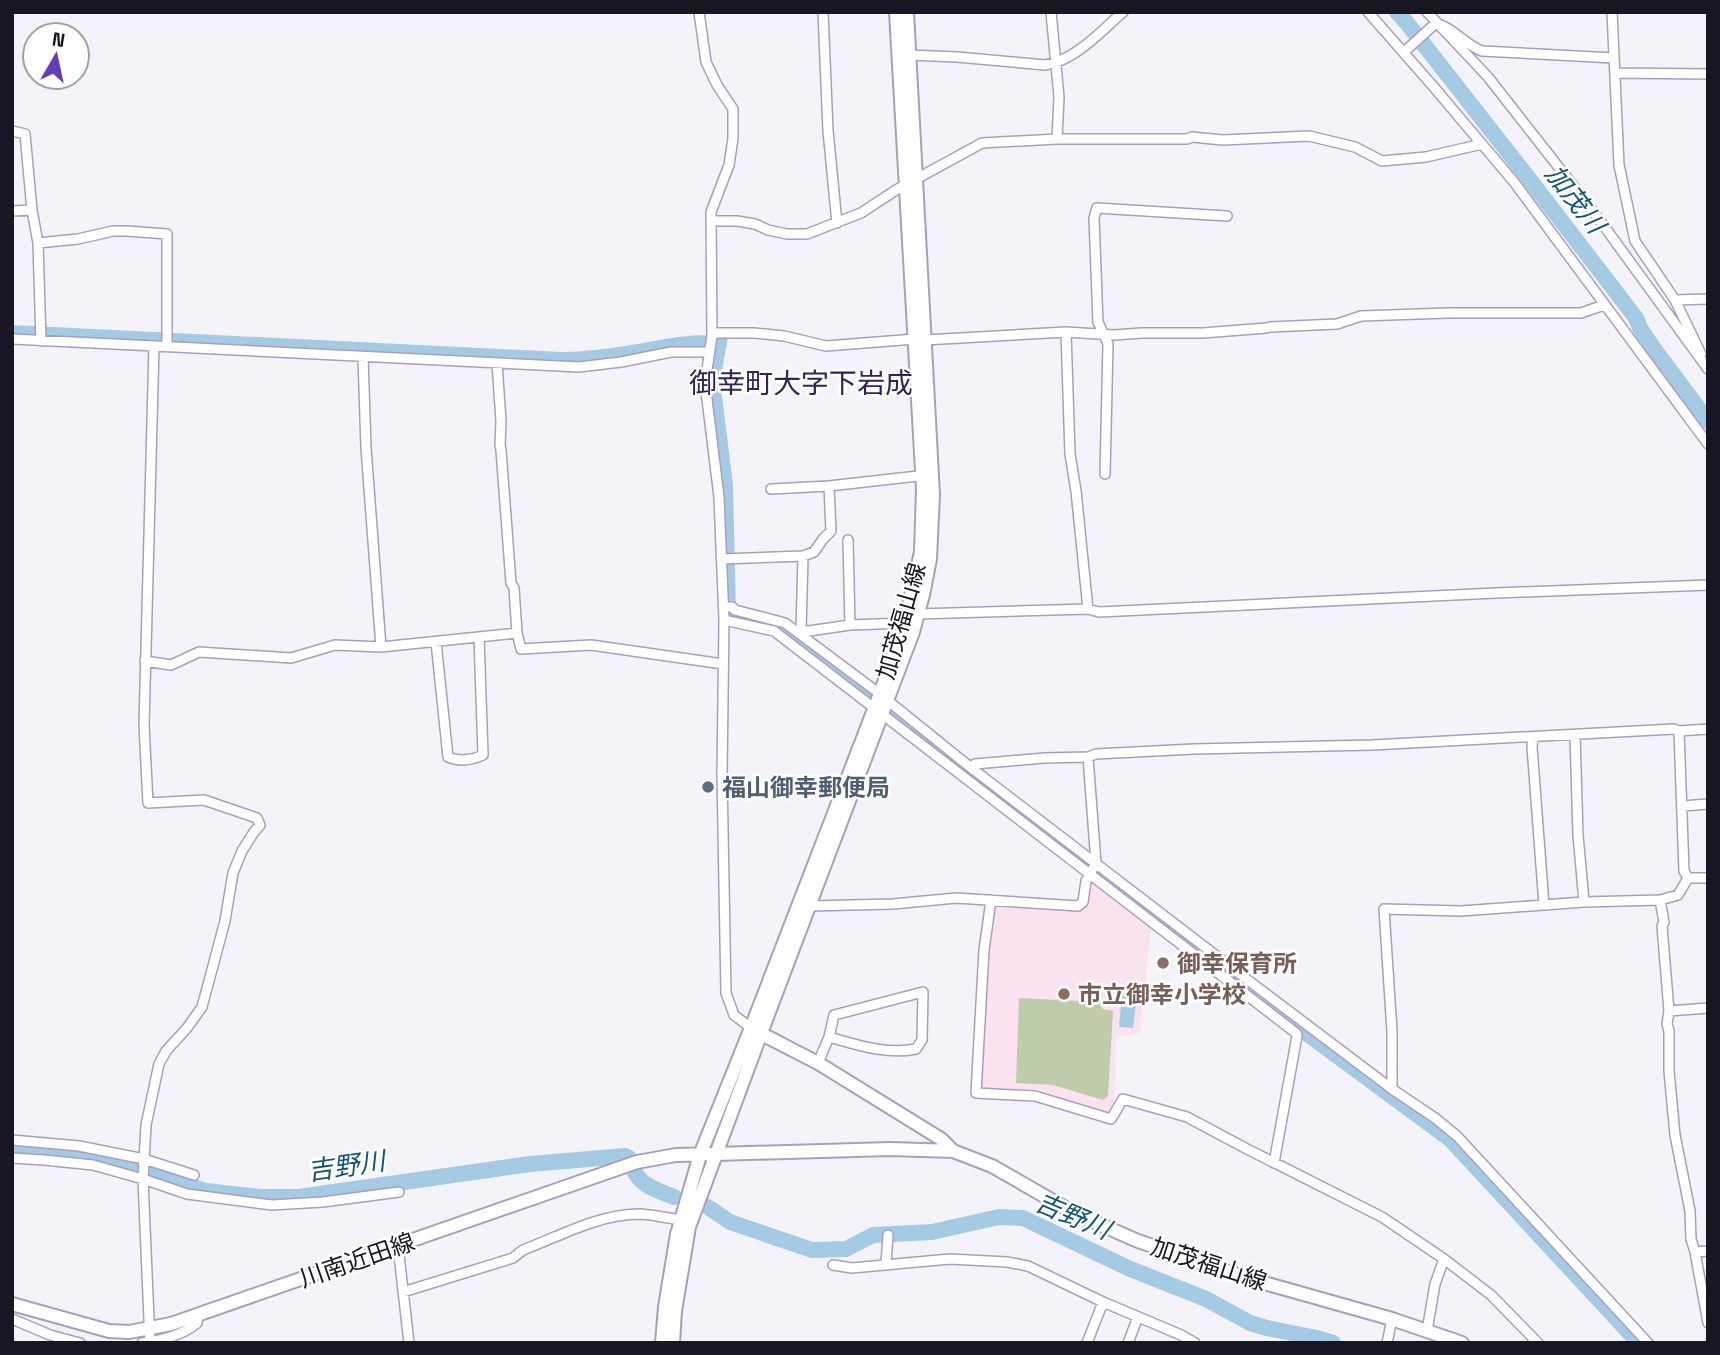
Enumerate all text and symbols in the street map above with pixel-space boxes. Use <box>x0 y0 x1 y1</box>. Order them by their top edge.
north arrow <box>21 21 91 91</box>
text: N <box>50 26 67 53</box>
water label: 加茂川 <box>1538 158 1614 243</box>
district label: 御幸町大字下岩成 <box>689 365 913 401</box>
street label: 加茂福山線 <box>870 559 932 683</box>
place label: 福山御幸郵便局 <box>722 772 890 803</box>
marker: 福山御幸郵便局 <box>700 779 716 795</box>
place label: 御幸保育所 <box>1177 948 1297 979</box>
marker: 御幸保育所 <box>1155 955 1171 971</box>
place label: 市立御幸小学校 <box>1078 979 1246 1010</box>
marker: 市立御幸小学校 <box>1056 986 1072 1002</box>
water label: 吉野川 <box>305 1143 390 1188</box>
water label: 吉野川 <box>1030 1185 1118 1248</box>
street label: 川南近田線 <box>295 1226 419 1294</box>
street label: 加茂福山線 <box>1147 1231 1271 1297</box>

